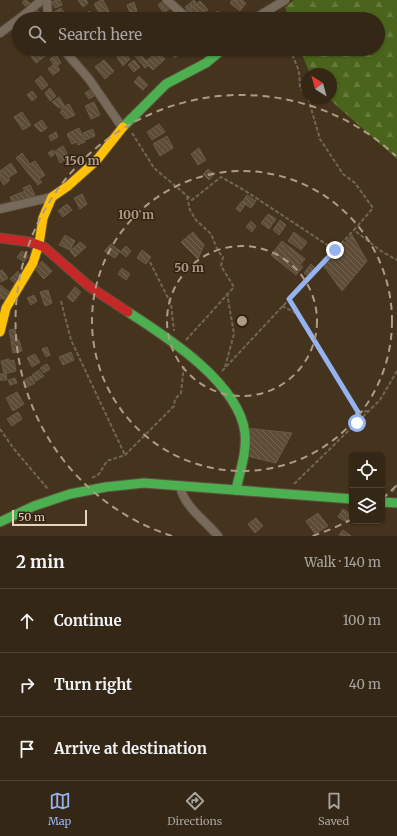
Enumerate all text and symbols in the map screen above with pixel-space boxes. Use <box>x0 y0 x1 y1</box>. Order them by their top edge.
search box <box>12 12 385 56</box>
icon: search <box>26 23 48 45</box>
text: Search here <box>58 25 142 44</box>
north arrow <box>301 68 337 104</box>
text: 150 m <box>65 153 100 168</box>
text: 100 m <box>118 207 154 222</box>
route end <box>326 241 344 259</box>
text: 50 m <box>174 260 204 275</box>
centre of rings <box>235 314 249 328</box>
route start <box>348 414 366 432</box>
map controls <box>349 452 385 524</box>
button: locate <box>349 452 385 488</box>
button: layers <box>349 488 385 524</box>
scale bar <box>12 508 87 527</box>
text: 50 m <box>18 510 45 524</box>
text: 2 min <box>16 551 64 573</box>
text: Walk · 140 m <box>304 554 381 571</box>
icon: ahead <box>16 610 38 632</box>
text: Continue <box>54 611 122 630</box>
text: 100 m <box>343 612 381 629</box>
icon: right <box>16 674 38 696</box>
text: Turn right <box>54 675 132 694</box>
text: 40 m <box>349 676 381 693</box>
icon: arrive <box>16 738 38 760</box>
text: Arrive at destination <box>54 739 207 758</box>
tab: Map <box>48 790 71 828</box>
tab: Directions <box>167 790 222 828</box>
tab: Saved <box>318 790 349 828</box>

